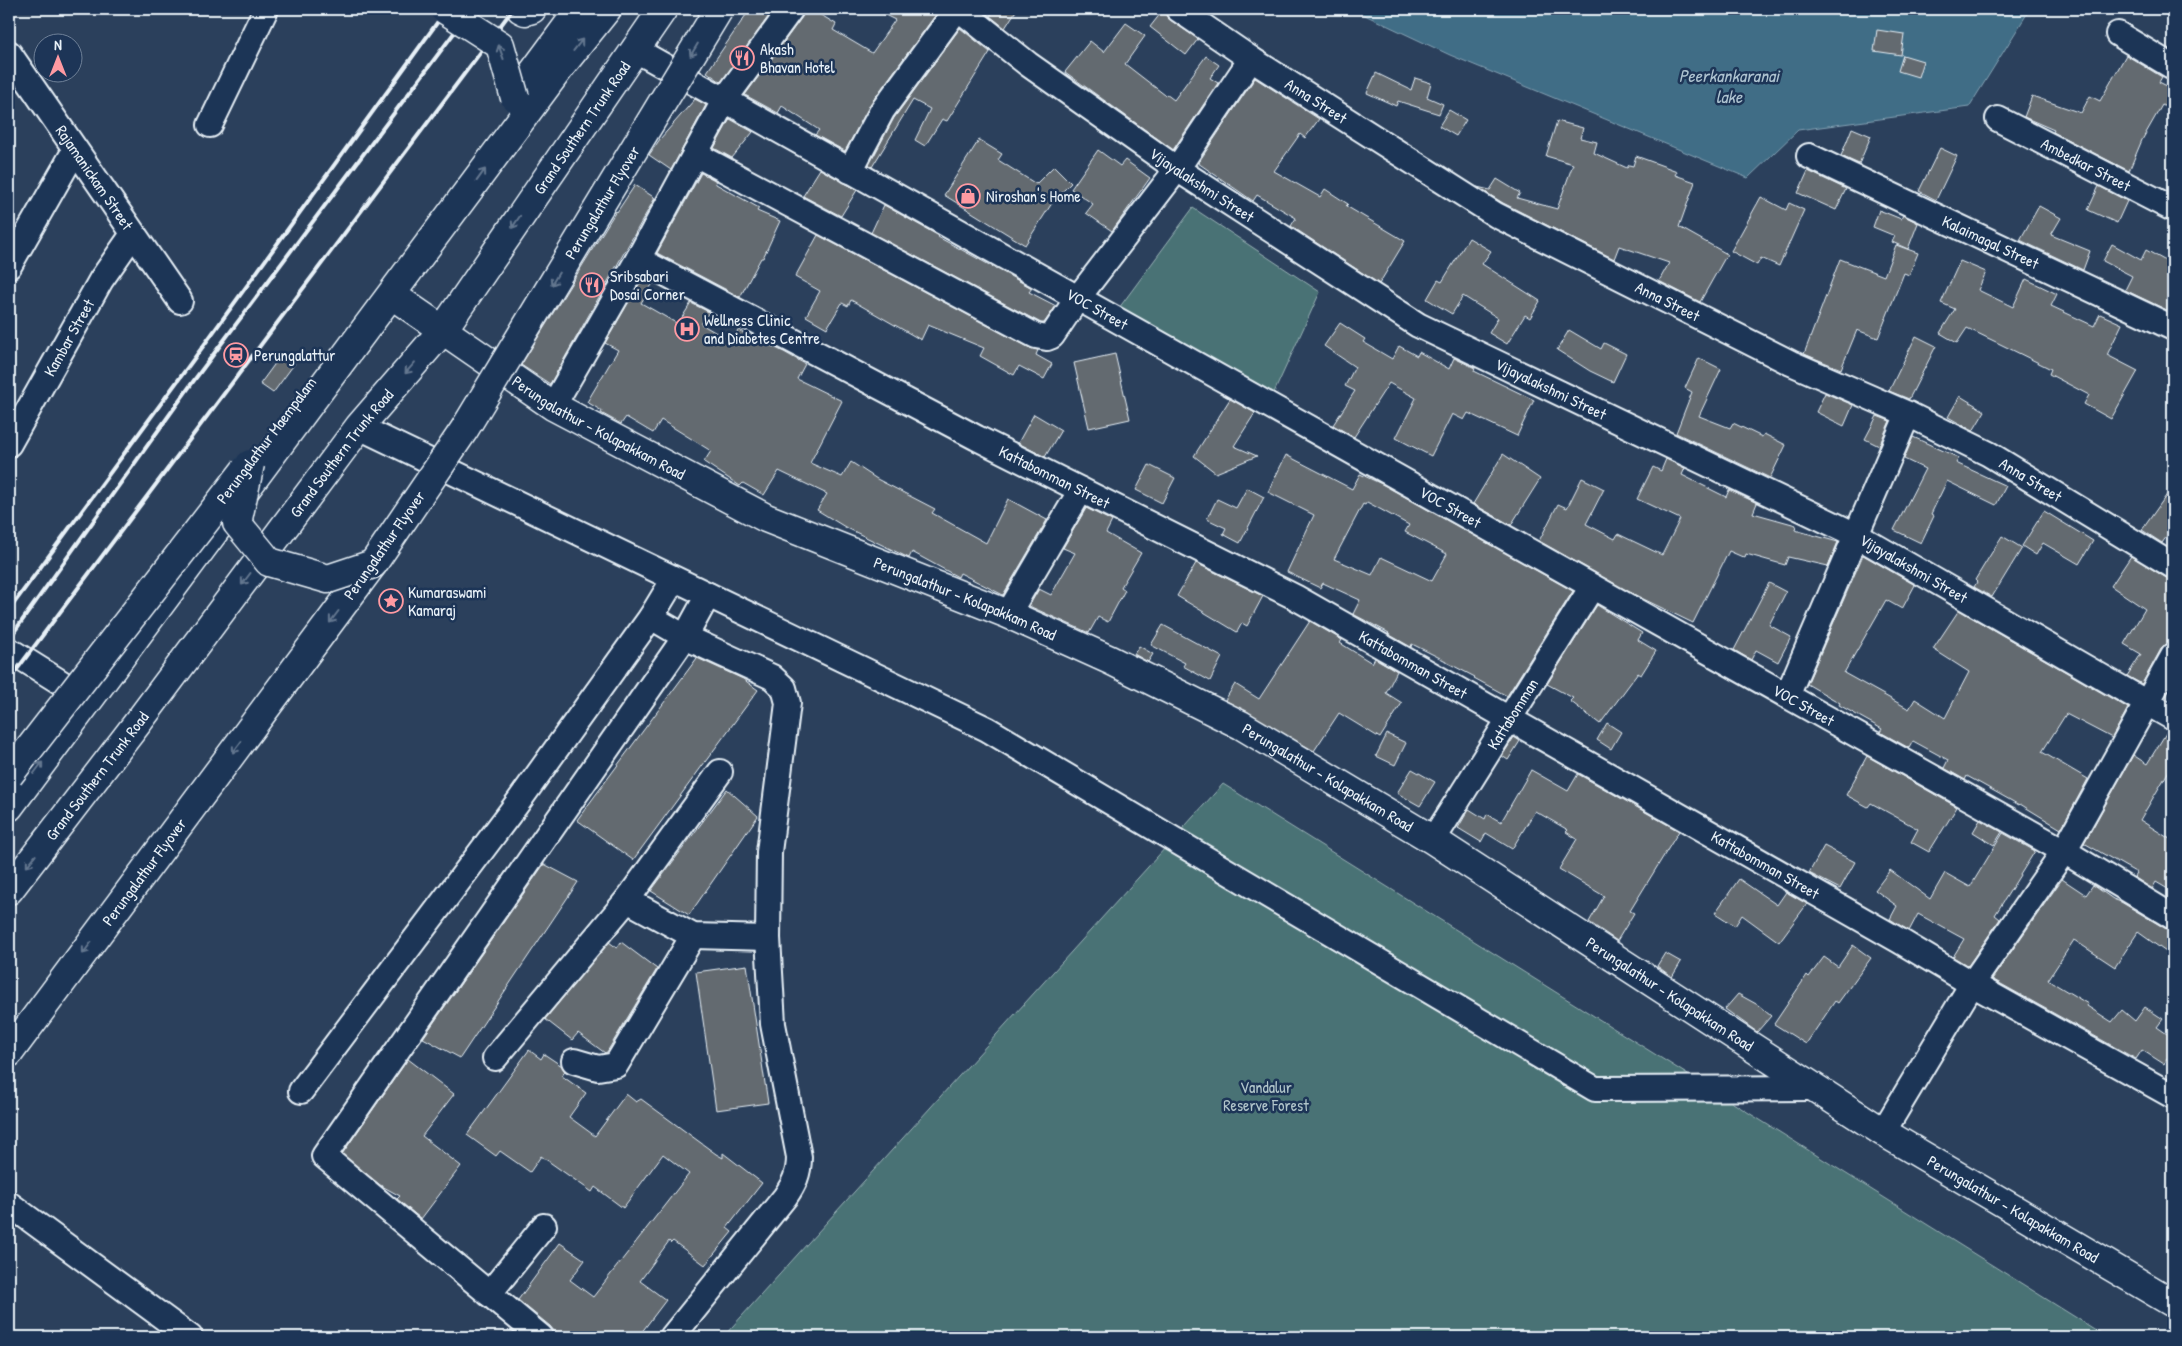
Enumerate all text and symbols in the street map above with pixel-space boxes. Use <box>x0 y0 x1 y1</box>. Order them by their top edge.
north arrow <box>32 32 82 82</box>
text: N <box>54 35 62 54</box>
place label: Akash Bhavan Hotel <box>760 38 835 78</box>
one-way arrow <box>573 39 584 52</box>
one-way arrow <box>688 43 698 57</box>
one-way arrow <box>496 45 505 60</box>
restaurant icon: Akash Bhavan Hotel <box>729 45 755 71</box>
street label: Grand Southern Trunk Road <box>528 57 635 199</box>
water label: Peerkankaranai lake <box>1679 63 1781 109</box>
street label: Anna Street <box>1281 73 1352 129</box>
street label: Rajamanickam Street <box>51 121 139 234</box>
street label: Ambedkar Street <box>2037 132 2135 197</box>
street label: Perungalathur Flyover <box>559 141 645 263</box>
street label: Vijayalakshmi Street <box>1145 142 1259 227</box>
one-way arrow <box>476 168 486 182</box>
shop icon: Niroshan's Home <box>955 183 981 209</box>
place label: Niroshan's Home <box>986 185 1081 207</box>
street label: Kalaimagal Street <box>1939 210 2043 274</box>
one-way arrow <box>511 214 521 228</box>
place label: Sribsabari Dosai Corner <box>610 265 685 305</box>
one-way arrow <box>550 272 560 286</box>
restaurant icon: Sribsabari Dosai Corner <box>579 272 605 298</box>
street label: Anna Street <box>1632 276 1704 327</box>
street label: VOC Street <box>1062 283 1132 335</box>
street label: Kambar Street <box>38 294 99 380</box>
place label: Wellness Clinic and Diabetes Centre <box>704 309 821 349</box>
hospital icon: Wellness Clinic and Diabetes Centre <box>674 316 700 342</box>
station icon: Perungalattur <box>223 342 249 368</box>
place label: Perungalattur <box>254 344 335 366</box>
street label: Vijayalakshmi Street <box>1491 353 1611 425</box>
one-way arrow <box>404 361 416 374</box>
street label: Perungalathur - Kolapakkam Road <box>508 370 689 485</box>
street label: Perungalathur Maempalam <box>211 372 321 508</box>
street label: Grand Southern Trunk Road <box>284 384 398 522</box>
street label: Kattabomman Street <box>995 440 1114 514</box>
street label: Anna Street <box>1995 452 2067 507</box>
street label: VOC Street <box>1415 481 1486 533</box>
street label: Perungalathur Flyover <box>338 486 430 604</box>
street label: Vijayalakshmi Street <box>1856 528 1972 608</box>
street label: Perungalathur - Kolapakkam Road <box>871 551 1060 645</box>
one-way arrow <box>241 572 251 586</box>
place label: Kumaraswami Kamaraj <box>408 581 487 621</box>
place icon: Kumaraswami Kamaraj <box>378 588 404 614</box>
one-way arrow <box>328 610 339 623</box>
street label: Kattabomman Street <box>1355 625 1472 704</box>
street label: Kattabomman <box>1482 674 1543 754</box>
street label: VOC Street <box>1769 679 1839 731</box>
street label: Grand Southern Trunk Road <box>40 707 153 845</box>
street label: Perungalathur - Kolapakkam Road <box>1238 717 1417 837</box>
one-way arrow <box>231 740 242 753</box>
one-way arrow <box>33 761 43 775</box>
street label: Perungalathur Flyover <box>97 813 191 930</box>
street label: Kattabomman Street <box>1707 825 1824 904</box>
one-way arrow <box>26 854 36 868</box>
street label: Perungalathur - Kolapakkam Road <box>1582 931 1758 1056</box>
one-way arrow <box>82 941 93 954</box>
park label: Vandalur Reserve Forest <box>1223 1076 1309 1116</box>
street label: Perungalathur - Kolapakkam Road <box>1923 1150 2103 1268</box>

